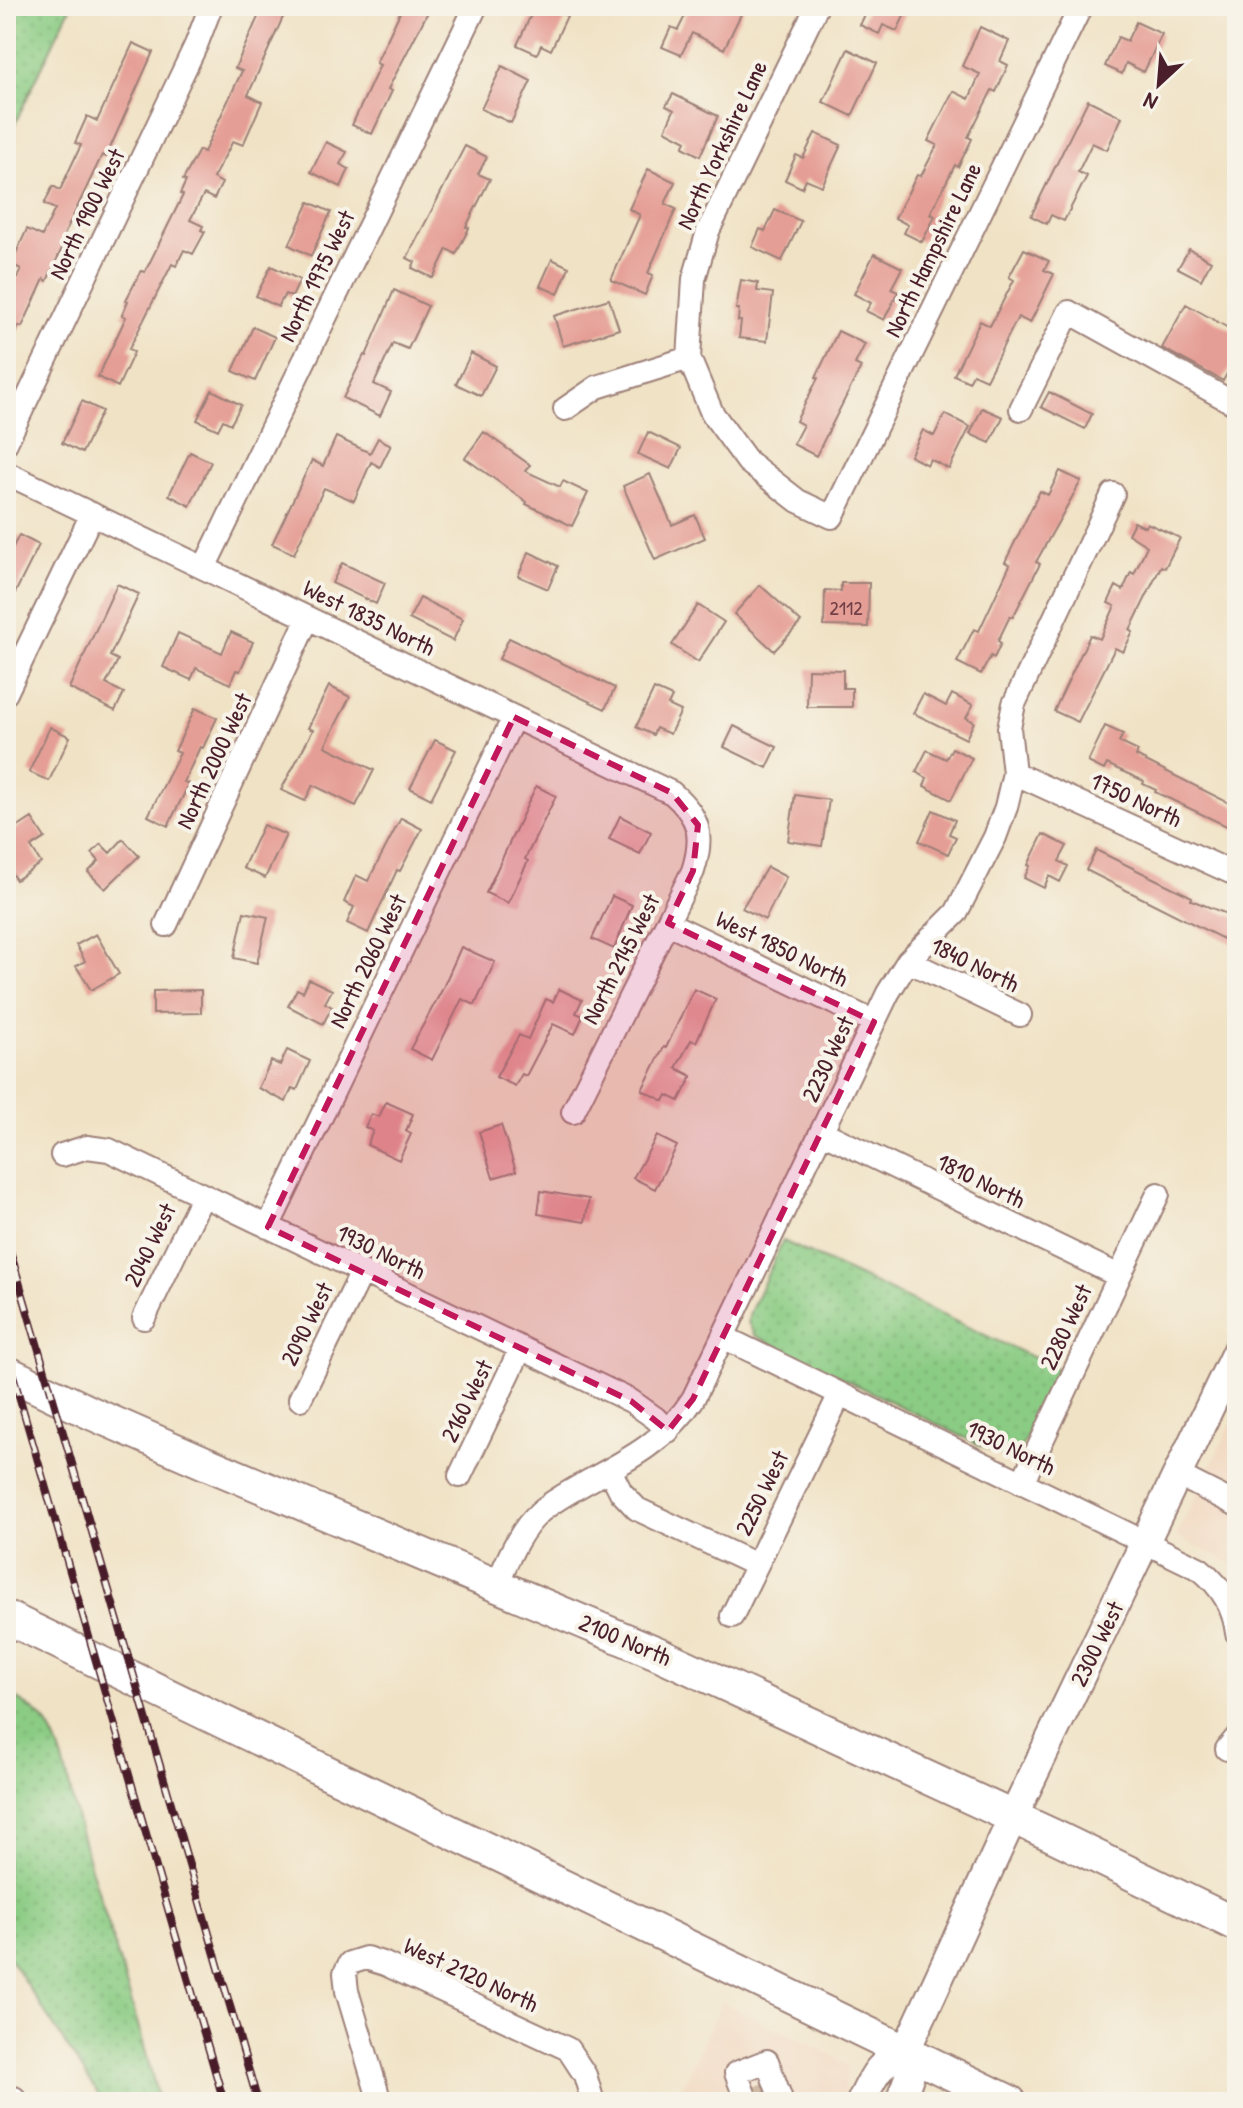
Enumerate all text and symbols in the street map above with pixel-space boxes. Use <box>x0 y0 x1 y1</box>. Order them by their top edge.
north arrow <box>1119 44 1199 124</box>
street label: North Yorkshire Lane <box>668 55 774 234</box>
text: N <box>1138 86 1162 118</box>
street label: North 1900 West <box>41 142 132 284</box>
street label: North Hampshire Lane <box>876 157 988 342</box>
street label: North 1975 West <box>270 204 362 347</box>
street label: West 1835 North <box>298 571 441 663</box>
house number: 2112 <box>829 594 863 621</box>
street label: North 2000 West <box>168 687 259 834</box>
street label: 1750 North <box>1086 764 1187 834</box>
street label: North 2145 West <box>574 887 667 1029</box>
street label: North 2060 West <box>321 888 414 1033</box>
street label: West 1850 North <box>711 902 854 994</box>
street label: 1840 North <box>926 929 1025 999</box>
street label: 2230 West <box>793 1010 861 1107</box>
street label: 1810 North <box>932 1145 1031 1215</box>
street label: 2040 West <box>115 1197 183 1292</box>
street label: 1930 North <box>332 1216 431 1286</box>
street label: 2090 West <box>272 1276 340 1371</box>
street label: 2280 West <box>1031 1278 1099 1375</box>
street label: 2160 West <box>433 1354 500 1447</box>
street label: 1930 North <box>962 1412 1061 1482</box>
street label: 2250 West <box>727 1444 796 1540</box>
street label: 2300 West <box>1062 1595 1131 1691</box>
street label: 2100 North <box>575 1605 676 1673</box>
street label: West 2120 North <box>399 1929 544 2019</box>

